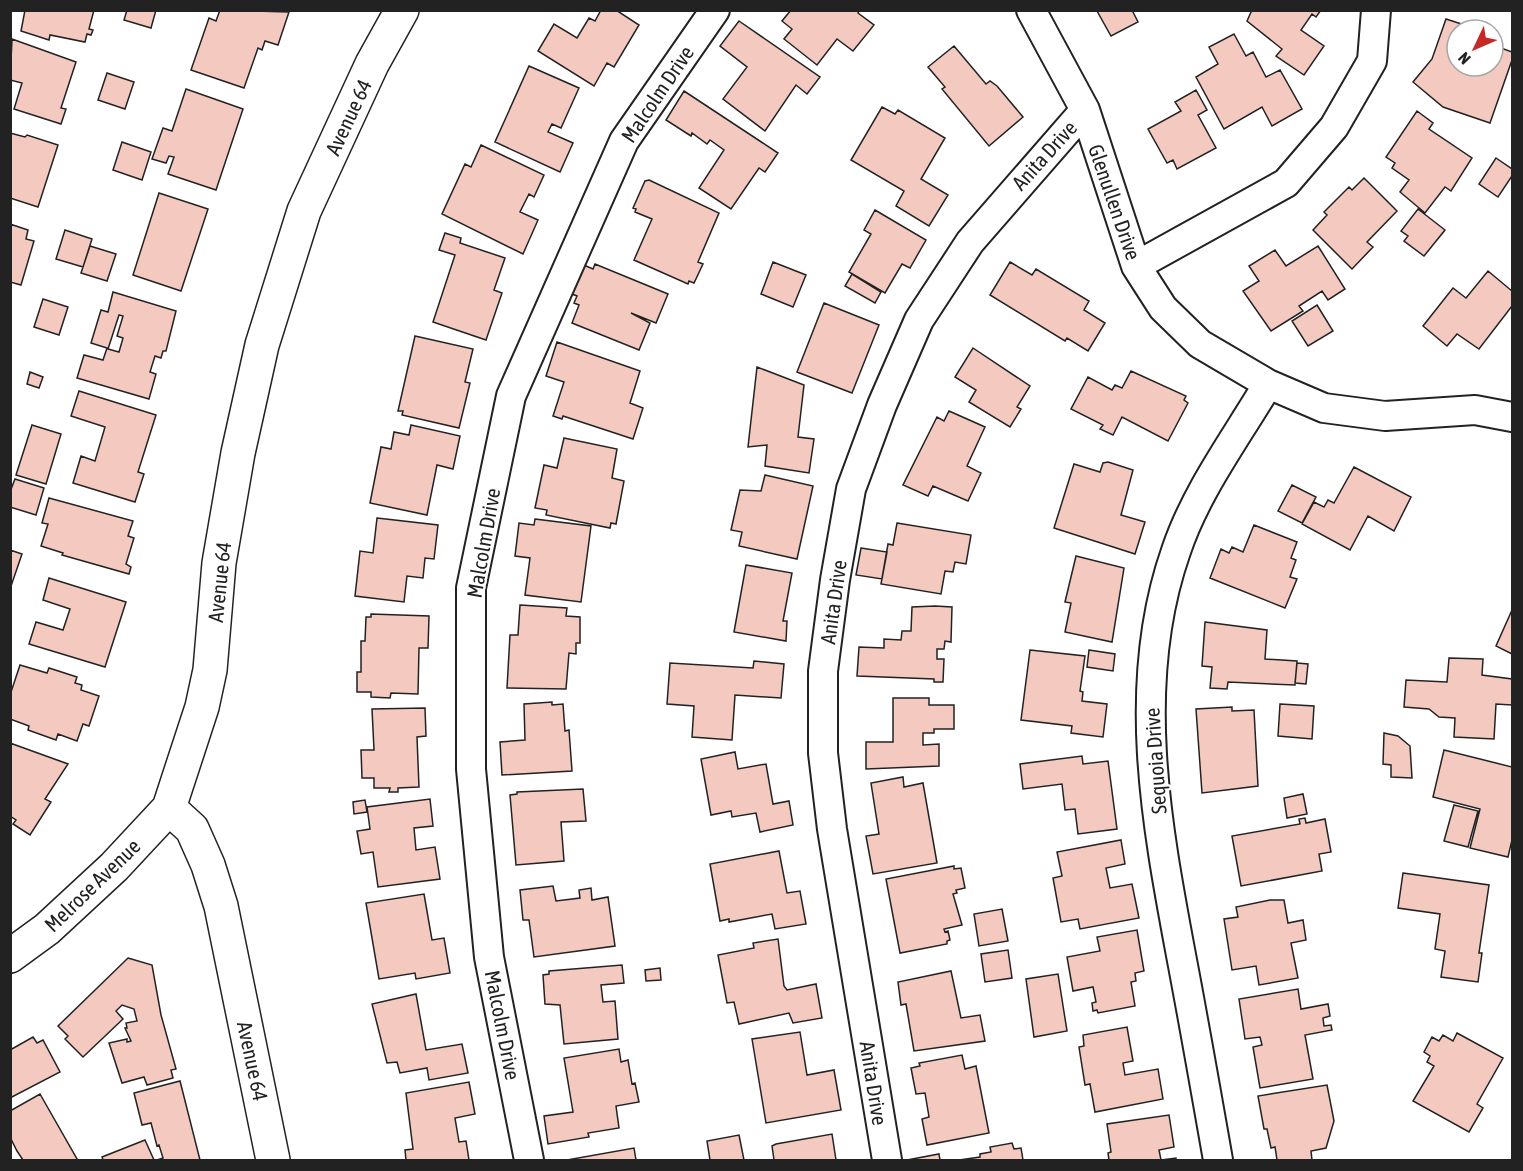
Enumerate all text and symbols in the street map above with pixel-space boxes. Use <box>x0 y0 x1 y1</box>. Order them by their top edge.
north arrow <box>1445 18 1505 78</box>
street label: Malcolm Drive <box>616 41 698 147</box>
text: N <box>1454 49 1474 68</box>
street label: Avenue 64 <box>320 75 376 159</box>
street label: Anita Drive <box>1007 115 1081 195</box>
street label: Glenullen Drive <box>1084 141 1146 263</box>
street label: Malcolm Drive <box>462 486 504 600</box>
street label: Avenue 64 <box>203 540 235 623</box>
street label: Anita Drive <box>815 558 851 646</box>
street label: Sequoia Drive <box>1139 707 1171 815</box>
street label: Melrose Avenue <box>39 834 145 936</box>
street label: Malcolm Drive <box>481 968 525 1082</box>
street label: Avenue 64 <box>233 1019 273 1103</box>
street label: Anita Drive <box>856 1039 892 1127</box>

